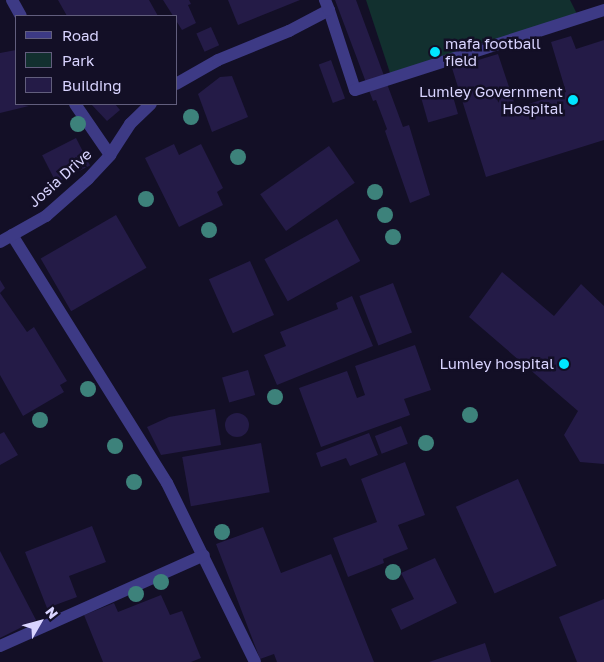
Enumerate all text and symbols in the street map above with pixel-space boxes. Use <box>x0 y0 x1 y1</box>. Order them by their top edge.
legend <box>15 15 178 105</box>
text: Road <box>62 26 99 44</box>
place label: mafa football field <box>445 34 541 69</box>
marker: mafa football field <box>429 46 441 58</box>
text: Park <box>62 51 94 69</box>
text: Building <box>62 76 122 94</box>
place label: Lumley Government Hospital <box>419 82 563 117</box>
marker: Lumley Government Hospital <box>567 94 579 106</box>
street label: Josia Drive <box>25 145 95 211</box>
place label: Lumley hospital <box>440 355 554 373</box>
marker: Lumley hospital <box>558 358 570 370</box>
north arrow <box>15 597 65 647</box>
text: N <box>42 603 62 622</box>

